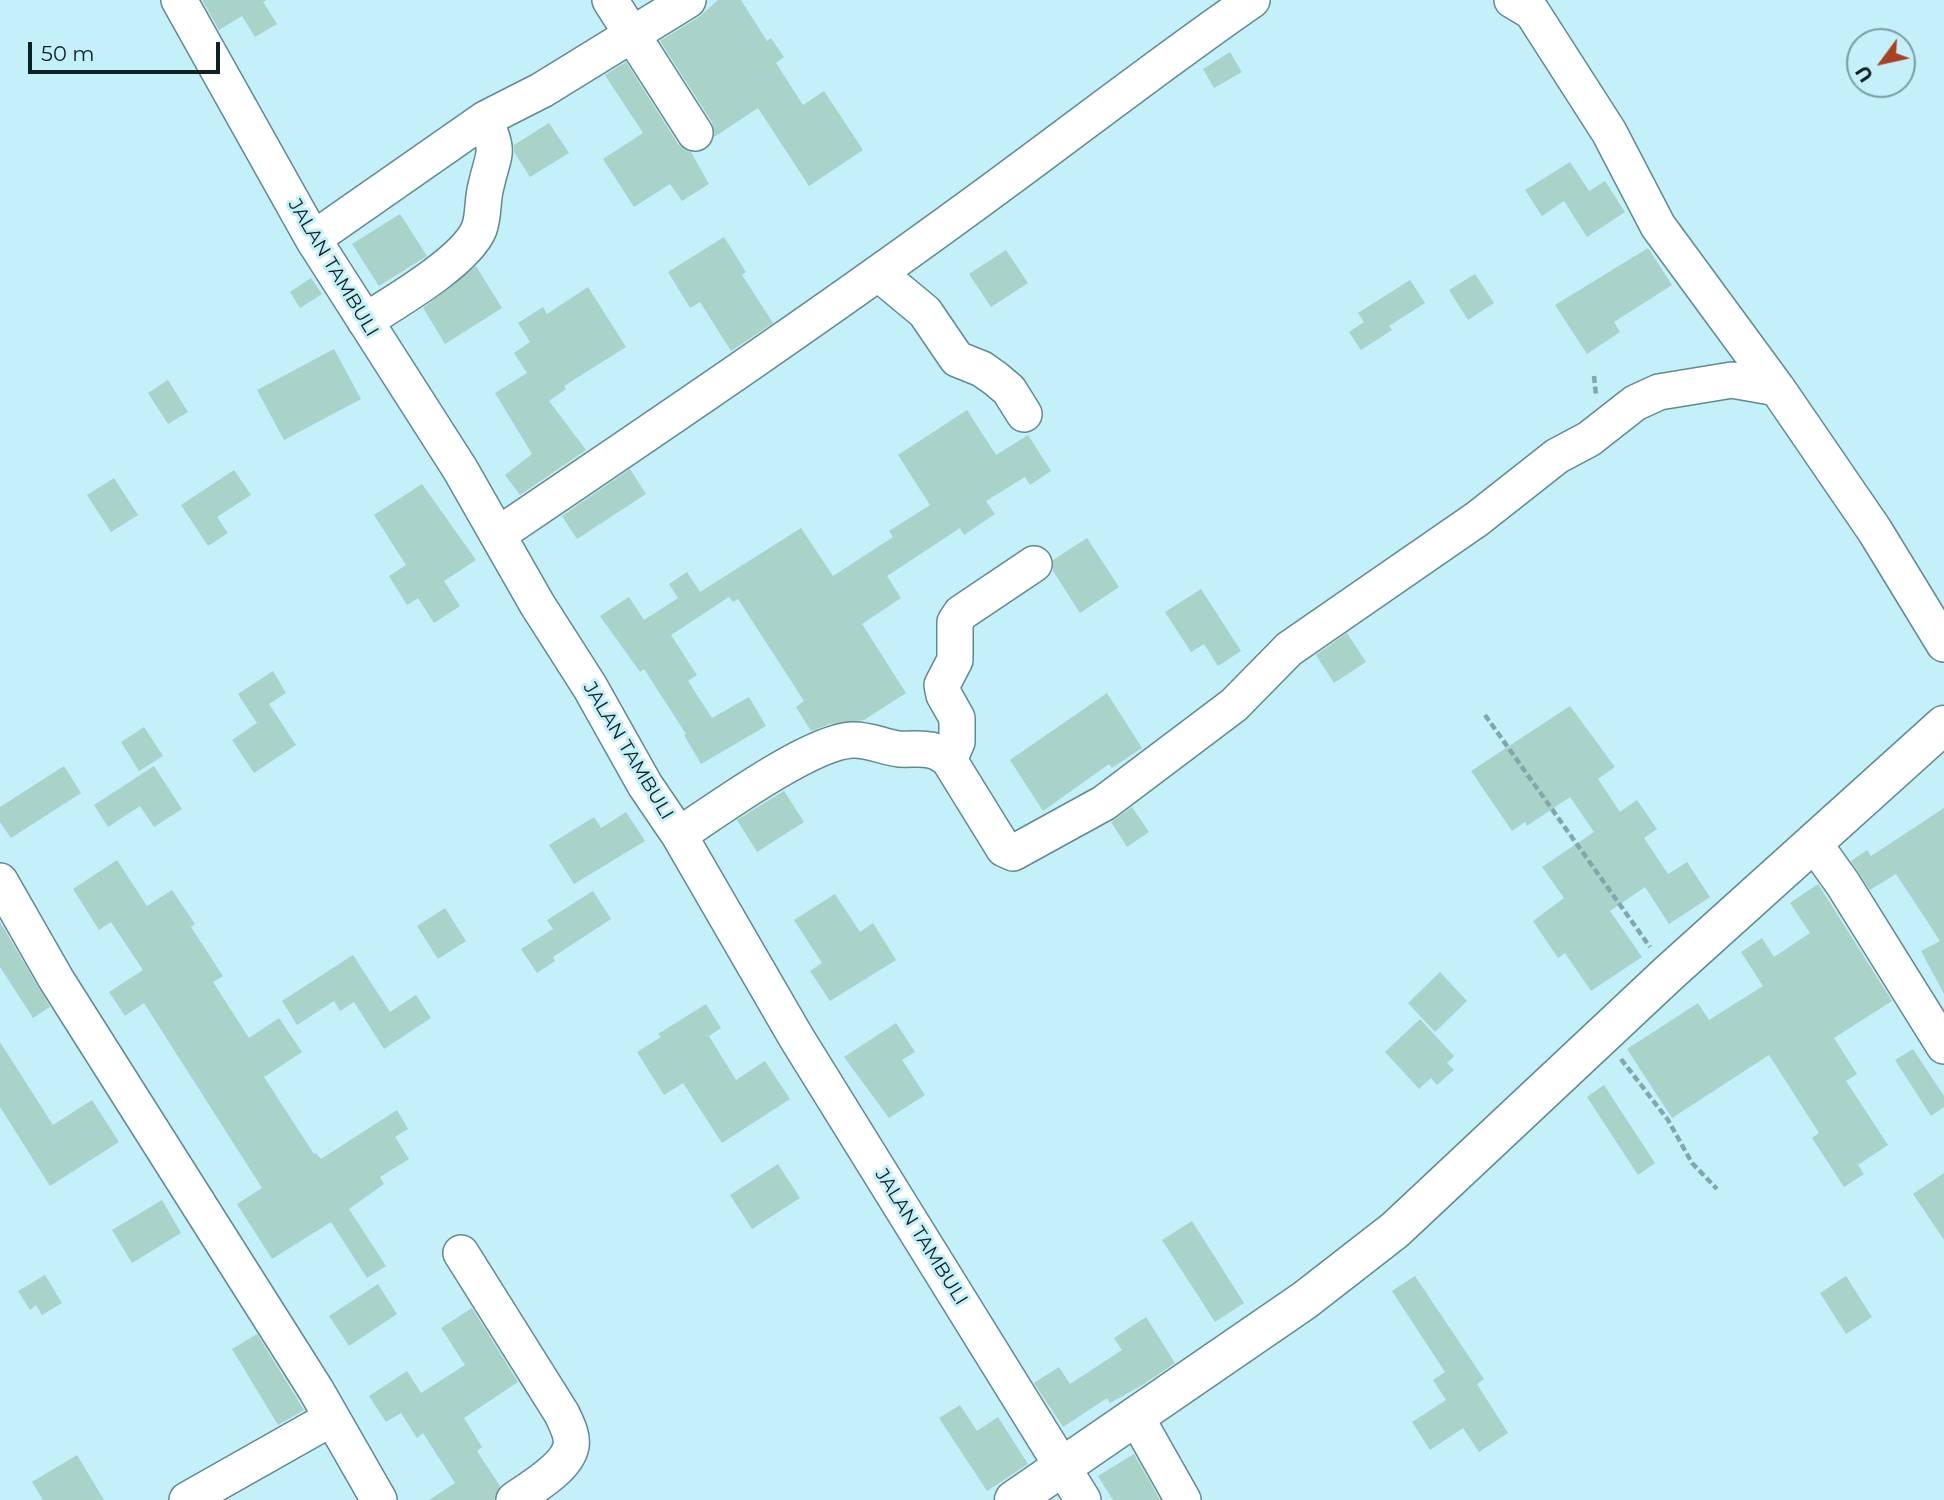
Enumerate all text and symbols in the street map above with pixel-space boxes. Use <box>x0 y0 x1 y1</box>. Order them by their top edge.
scale bar <box>32 28 224 72</box>
north arrow <box>1846 28 1916 98</box>
text: 50 m <box>41 41 95 66</box>
text: U <box>1851 61 1878 86</box>
street label: JALAN TAMBULI <box>283 195 383 341</box>
street label: JALAN TAMBULI <box>578 678 678 824</box>
street label: JALAN TAMBULI <box>870 1165 972 1309</box>

